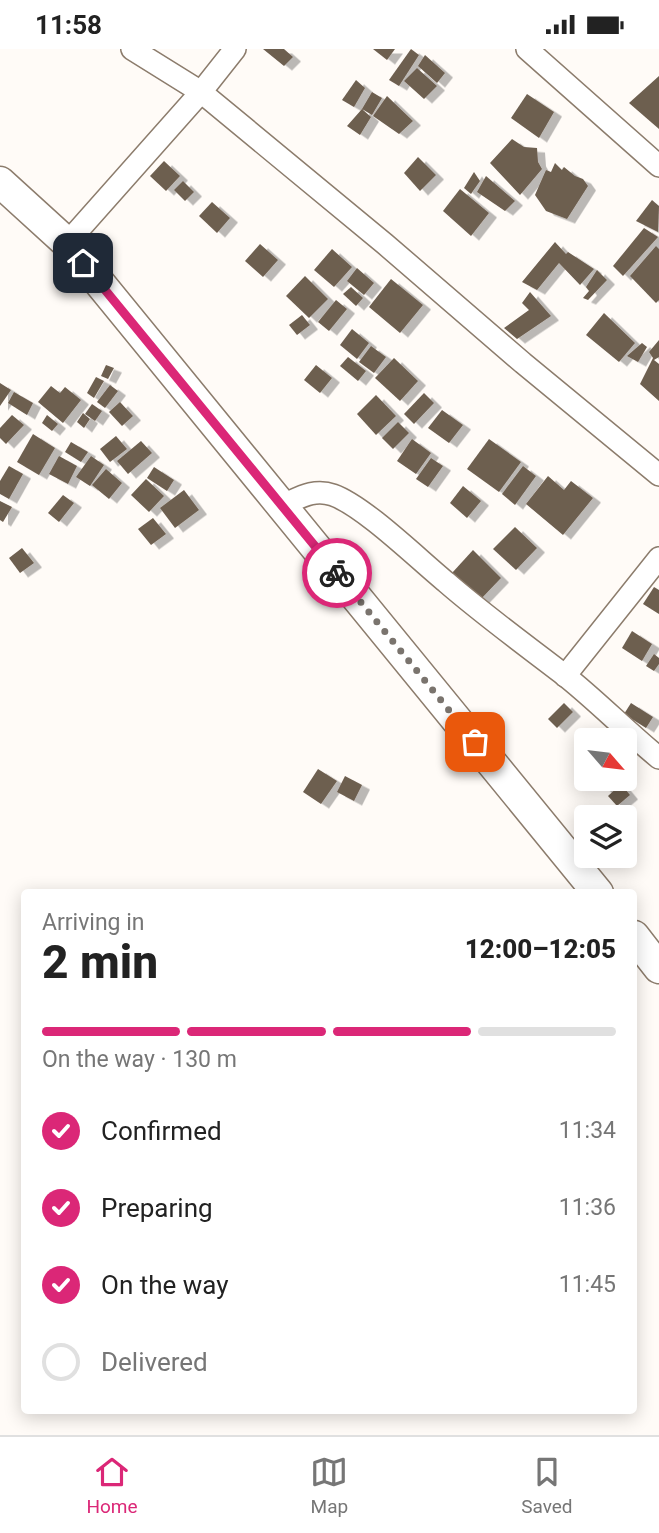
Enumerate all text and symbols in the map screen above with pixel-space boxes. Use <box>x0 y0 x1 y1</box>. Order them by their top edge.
text: 11:58 <box>35 10 102 40</box>
pin <box>53 233 113 293</box>
icon: home <box>64 244 102 282</box>
courier <box>302 538 372 608</box>
icon: bike <box>318 554 356 592</box>
pin <box>445 712 505 772</box>
icon: bag <box>456 723 494 761</box>
north arrow <box>574 728 637 791</box>
map controls <box>574 728 637 868</box>
button: layers <box>574 805 637 868</box>
text: Arriving in <box>42 909 145 936</box>
text: 12:00–12:05 <box>465 934 616 964</box>
text: 2 min <box>42 935 158 989</box>
text: On the way · 130 m <box>42 1046 237 1073</box>
icon: check <box>42 1112 80 1150</box>
text: Confirmed <box>101 1116 222 1146</box>
text: 11:34 <box>559 1117 616 1144</box>
icon: check <box>42 1189 80 1227</box>
text: Preparing <box>101 1193 213 1223</box>
text: 11:36 <box>559 1194 616 1221</box>
icon: check <box>42 1266 80 1304</box>
text: On the way <box>101 1270 229 1300</box>
text: 11:45 <box>559 1271 616 1298</box>
text: Delivered <box>101 1347 208 1377</box>
tab: Home <box>86 1453 138 1518</box>
tab: Map <box>310 1453 348 1518</box>
tab: Saved <box>521 1453 573 1518</box>

